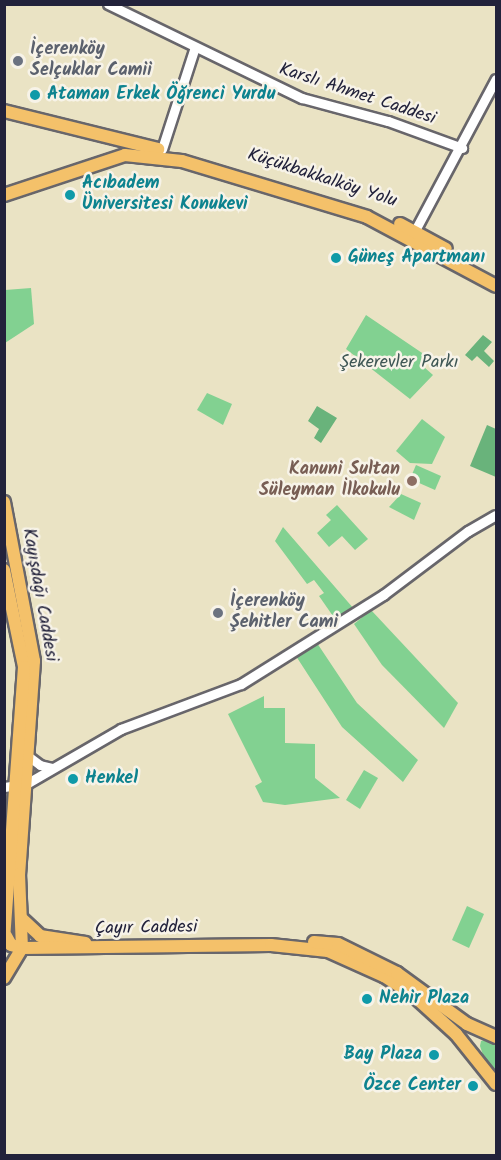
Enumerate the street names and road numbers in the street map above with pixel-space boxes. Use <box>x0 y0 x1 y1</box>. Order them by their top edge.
street label: Karslı Ahmet Caddesi <box>276 59 438 131</box>
street label: Küçükbakkalköy Yolu <box>245 145 399 213</box>
street label: Kayışdağı Caddesi <box>17 527 61 663</box>
street label: Çayır Caddesi <box>94 917 198 941</box>

